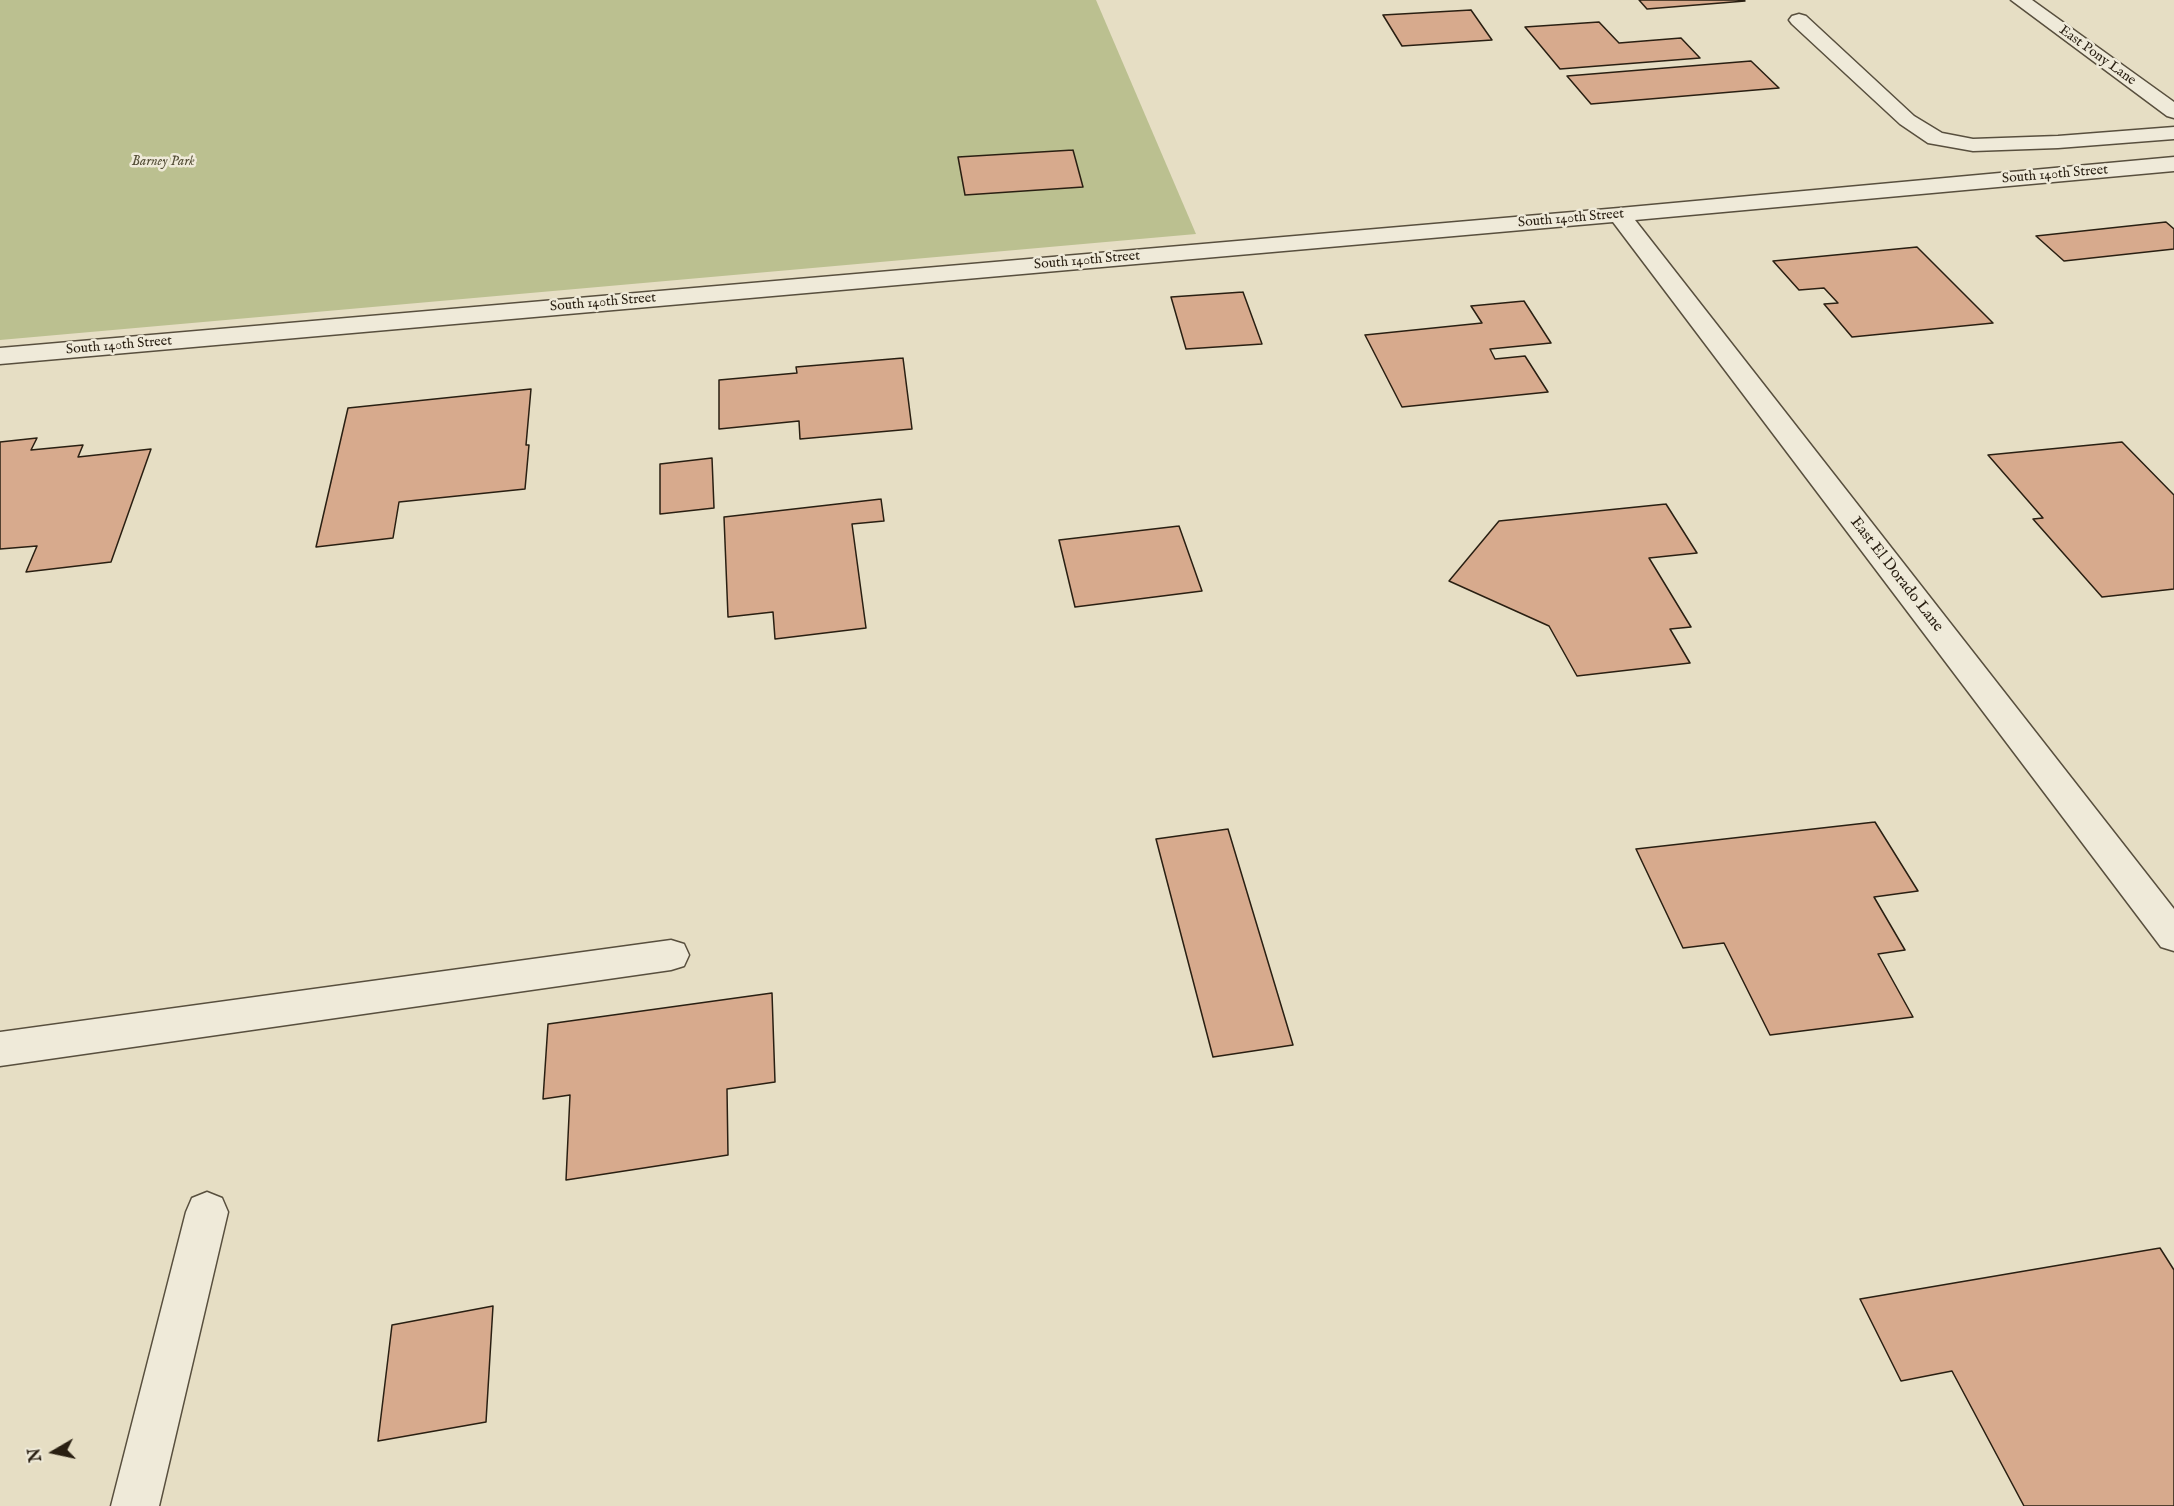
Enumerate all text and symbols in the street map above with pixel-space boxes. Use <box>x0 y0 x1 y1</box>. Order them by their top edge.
street label: East Pony Lane <box>2055 22 2139 90</box>
park label: Barney Park <box>131 154 195 170</box>
street label: South 140th Street <box>2001 162 2109 188</box>
street label: South 140th Street <box>1517 206 1625 232</box>
street label: South 140th Street <box>1033 248 1141 274</box>
street label: South 140th Street <box>549 290 657 316</box>
street label: South 140th Street <box>65 333 173 359</box>
street label: East El Dorado Lane <box>1845 514 1947 636</box>
north arrow <box>24 1422 84 1482</box>
text: N <box>25 1446 47 1463</box>

